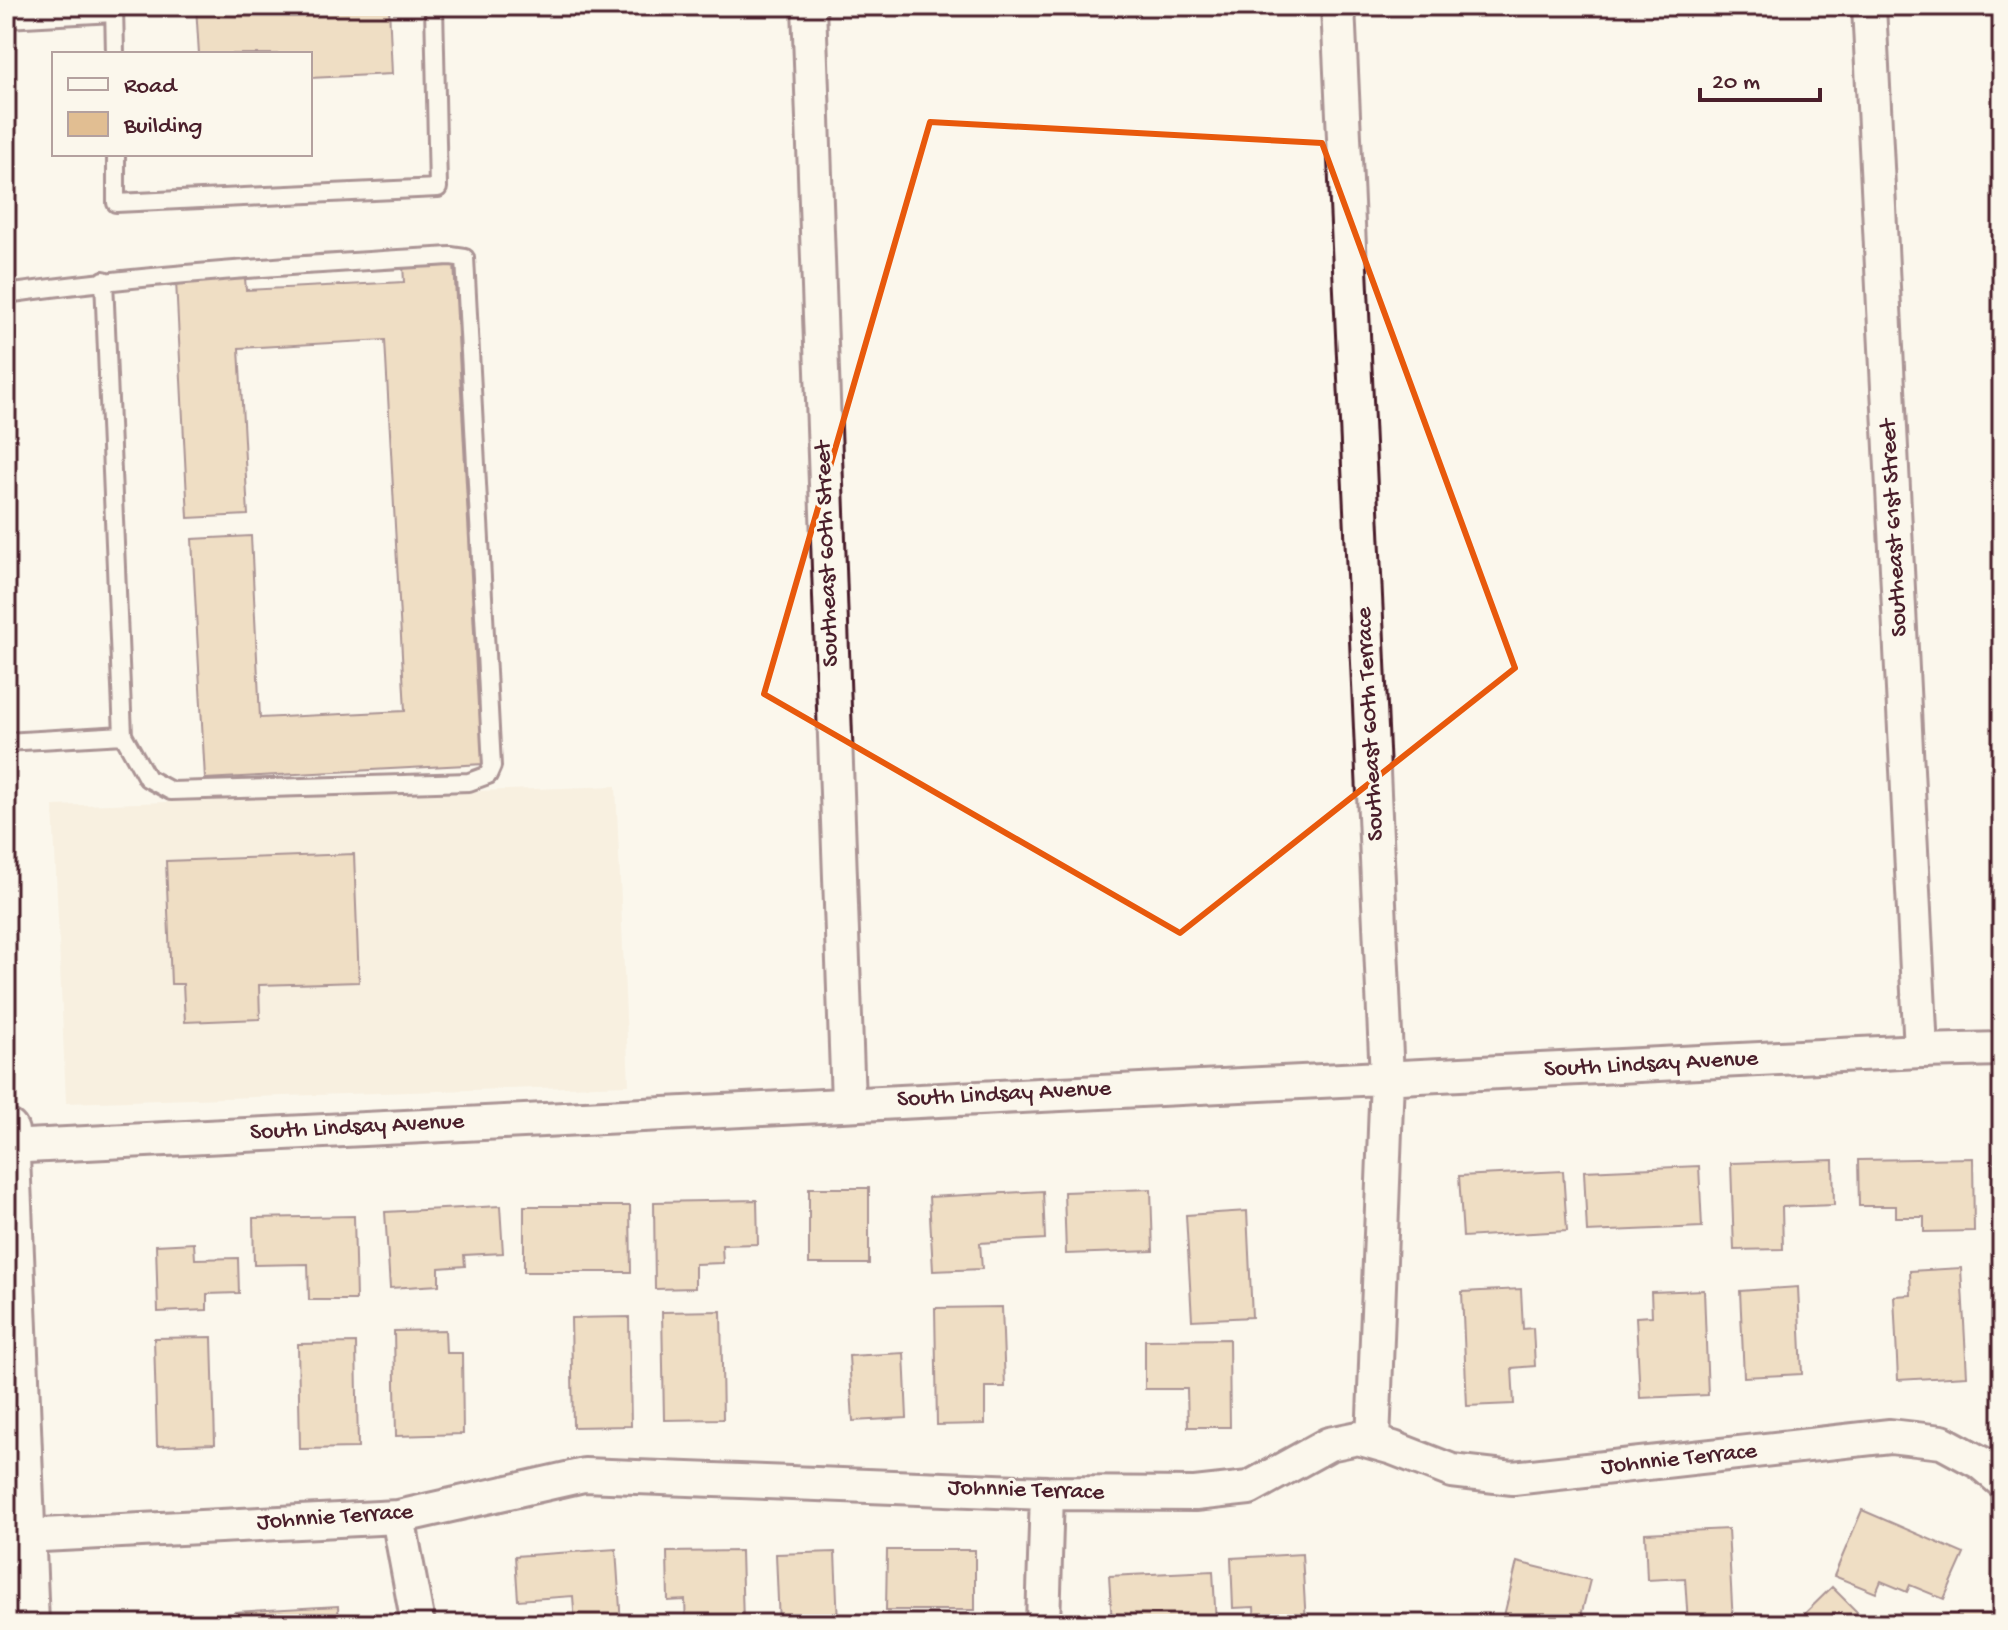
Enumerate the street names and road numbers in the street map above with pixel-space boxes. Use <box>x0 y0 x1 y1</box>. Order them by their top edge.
street label: Southeast 61st Street <box>1875 416 1915 637</box>
street label: Southeast 60th Street <box>809 439 846 667</box>
street label: Southeast 60th Terrace <box>1350 606 1392 842</box>
street label: South Lindsay Avenue <box>1543 1045 1759 1085</box>
street label: South Lindsay Avenue <box>896 1075 1112 1115</box>
street label: South Lindsay Avenue <box>249 1108 465 1148</box>
street label: Johnnie Terrace <box>1600 1437 1759 1483</box>
street label: Johnnie Terrace <box>947 1474 1105 1508</box>
street label: Johnnie Terrace <box>256 1498 415 1538</box>

